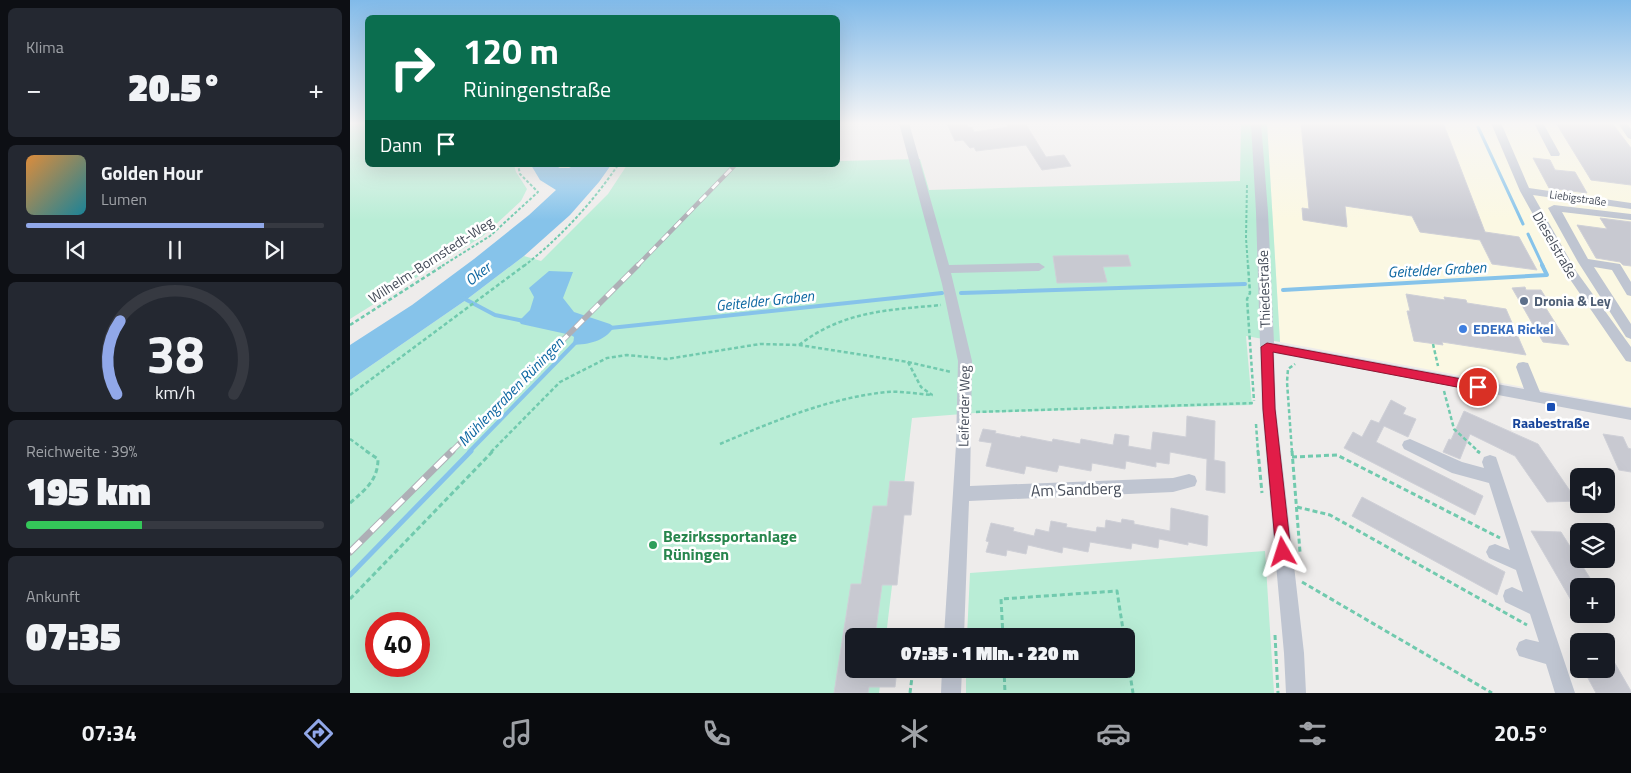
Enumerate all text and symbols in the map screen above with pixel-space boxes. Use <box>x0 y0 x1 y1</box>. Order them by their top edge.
text: 120 m <box>463 24 559 78</box>
text: Klima <box>26 35 64 59</box>
icon: right <box>380 35 445 100</box>
text: 20.5° <box>128 58 222 116</box>
text: − <box>26 67 42 110</box>
text: + <box>308 67 324 110</box>
text: Rüningenstraße <box>463 72 611 106</box>
text: Dann <box>380 130 422 159</box>
icon: arrive <box>432 130 460 158</box>
text: Golden Hour <box>101 158 203 187</box>
street label: Liebigstraße <box>1549 186 1608 210</box>
text: Lumen <box>101 187 147 211</box>
street label: Dieselstraße <box>1528 207 1583 282</box>
street label: Wilhelm-Bornstedt-Weg <box>364 211 497 308</box>
icon: previous <box>62 236 90 264</box>
icon: pause <box>161 236 189 264</box>
icon: next <box>260 236 288 264</box>
street label: Thiedestraße <box>1252 250 1275 328</box>
water label: Oker <box>460 255 497 291</box>
water label: Geitelder Graben <box>1387 255 1487 284</box>
water label: Geitelder Graben <box>715 284 816 317</box>
place label: Dronia & Ley <box>1534 290 1611 311</box>
marker: Dronia & Ley <box>1518 295 1530 307</box>
text: 38 <box>146 314 204 393</box>
place label: EDEKA Rickel <box>1473 318 1554 339</box>
marker: EDEKA Rickel <box>1457 323 1469 335</box>
water label: Mühlengraben Rüningen <box>452 332 569 451</box>
street label: Leiferder Weg <box>952 365 975 447</box>
pin <box>1457 366 1499 408</box>
icon: arrive <box>1464 373 1492 401</box>
text: km/h <box>155 379 195 406</box>
marker: Raabestraße <box>1545 401 1557 413</box>
place label: Raabestraße <box>1512 412 1590 433</box>
text: Reichweite · 39% <box>26 439 138 463</box>
text: 195 km <box>26 462 151 520</box>
map controls <box>1570 468 1615 678</box>
button: sound <box>1570 468 1615 513</box>
street label: Am Sandberg <box>1030 475 1122 503</box>
button: layers <box>1570 523 1615 568</box>
place label: Bezirkssportanlage Rüningen <box>663 524 797 566</box>
position arrow <box>1256 525 1308 577</box>
marker: Bezirkssportanlage Rüningen <box>647 539 659 551</box>
button: + <box>1570 578 1615 623</box>
text: Ankunft <box>26 584 80 608</box>
text: 07:35 <box>26 607 121 665</box>
speed limit sign: 40 <box>365 612 430 677</box>
button: − <box>1570 633 1615 678</box>
text: 07:35 · 1 Min. · 220 m <box>901 638 1079 667</box>
text: 07:34 <box>82 716 137 750</box>
icon: directions <box>301 716 336 751</box>
icon: music <box>500 716 535 751</box>
icon: phone <box>699 716 734 751</box>
icon: climate <box>897 716 932 751</box>
icon: car <box>1096 716 1131 751</box>
icon: filters <box>1295 716 1330 751</box>
text: 20.5° <box>1494 716 1549 750</box>

